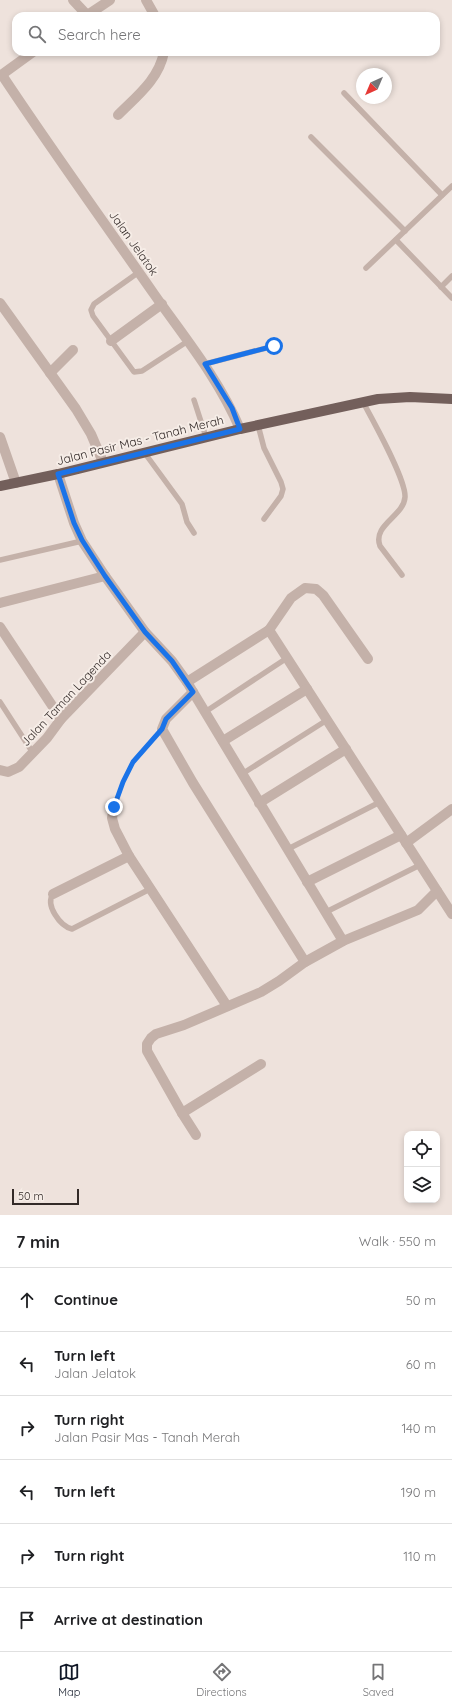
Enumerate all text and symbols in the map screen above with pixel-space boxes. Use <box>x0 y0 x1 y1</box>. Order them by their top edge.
search box <box>12 12 440 56</box>
icon: search <box>26 23 48 45</box>
text: Search here <box>58 25 141 44</box>
north arrow <box>356 68 392 104</box>
street label: Jalan Jelatok <box>106 208 162 278</box>
route start <box>265 337 283 355</box>
street label: Jalan Pasir Mas - Tanah Merah <box>55 412 225 468</box>
street label: Jalan Taman Lagenda <box>18 647 114 749</box>
route end <box>105 798 123 816</box>
map controls <box>404 1131 440 1203</box>
button: locate <box>404 1131 440 1167</box>
button: layers <box>404 1167 440 1203</box>
scale bar <box>12 1187 79 1206</box>
text: 50 m <box>18 1189 44 1203</box>
text: 7 min <box>16 1231 60 1252</box>
text: Walk · 550 m <box>359 1233 436 1249</box>
icon: ahead <box>16 1289 38 1311</box>
text: Continue <box>54 1290 118 1309</box>
text: 50 m <box>406 1292 436 1308</box>
text: Turn left <box>54 1346 116 1365</box>
icon: left <box>16 1353 38 1375</box>
text: 60 m <box>406 1356 436 1372</box>
text: Jalan Jelatok <box>54 1365 136 1381</box>
text: Turn right <box>54 1410 125 1429</box>
icon: right <box>16 1417 38 1439</box>
text: 140 m <box>401 1420 436 1436</box>
text: Jalan Pasir Mas - Tanah Merah <box>54 1429 240 1445</box>
icon: left <box>16 1481 38 1503</box>
text: Turn left <box>54 1482 116 1501</box>
text: 190 m <box>401 1484 436 1500</box>
icon: right <box>16 1545 38 1567</box>
text: Turn right <box>54 1546 125 1565</box>
text: 110 m <box>403 1548 436 1564</box>
icon: arrive <box>16 1609 38 1631</box>
text: Arrive at destination <box>54 1610 203 1629</box>
tab: Map <box>58 1661 80 1699</box>
tab: Directions <box>196 1661 247 1699</box>
tab: Saved <box>363 1661 394 1699</box>

